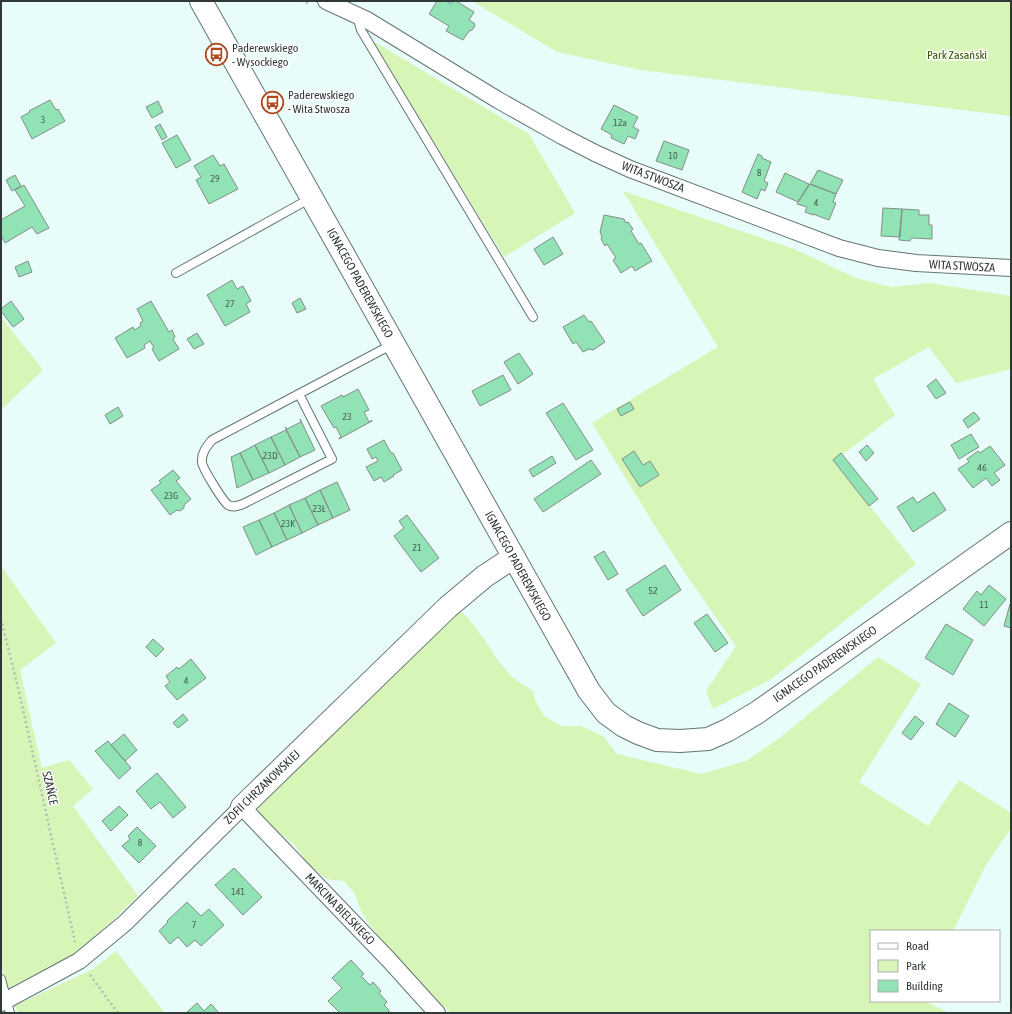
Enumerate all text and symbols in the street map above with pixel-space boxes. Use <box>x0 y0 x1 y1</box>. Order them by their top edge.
place label: Paderewskiego - Wysockiego <box>232 41 299 69</box>
bus stop icon: Paderewskiego - Wysockiego <box>203 42 229 68</box>
park label: Park Zasański <box>927 48 987 62</box>
place label: Paderewskiego - Wita Stwosza <box>288 88 355 116</box>
bus stop icon: Paderewskiego - Wita Stwosza <box>259 89 285 115</box>
house number: 3 <box>41 114 46 125</box>
house number: 12a <box>613 117 627 128</box>
house number: 10 <box>668 150 678 161</box>
street label: WITA STWOSZA <box>620 159 687 195</box>
house number: 8 <box>757 167 762 178</box>
house number: 29 <box>210 173 220 184</box>
house number: 4 <box>814 197 819 208</box>
street label: IGNACEGO PADEREWSKIEGO <box>324 226 396 340</box>
street label: WITA STWOSZA <box>929 257 996 275</box>
house number: 27 <box>225 298 235 309</box>
house number: 23 <box>342 411 352 422</box>
house number: 23D <box>263 450 278 461</box>
house number: 46 <box>977 462 987 473</box>
house number: 23G <box>164 490 178 501</box>
house number: 23Ł <box>312 503 326 514</box>
street label: IGNACEGO PADEREWSKIEGO <box>482 509 554 623</box>
house number: 23K <box>281 518 295 529</box>
house number: 21 <box>412 542 422 553</box>
house number: 52 <box>648 585 658 596</box>
house number: 11 <box>979 599 989 610</box>
street label: IGNACEGO PADEREWSKIEGO <box>770 623 880 705</box>
house number: 4 <box>184 675 189 686</box>
street label: ZOFII CHRZANOWSKIEJ <box>221 747 303 827</box>
street label: SZAŃCE <box>39 770 61 806</box>
house number: 8 <box>138 837 143 848</box>
street label: MARCINA BIELSKIEGO <box>302 870 378 948</box>
house number: 141 <box>231 886 245 897</box>
house number: 7 <box>192 919 197 930</box>
legend <box>870 930 1000 1002</box>
text: Road <box>906 939 929 953</box>
text: Park <box>906 959 927 973</box>
text: Building <box>906 979 944 993</box>

